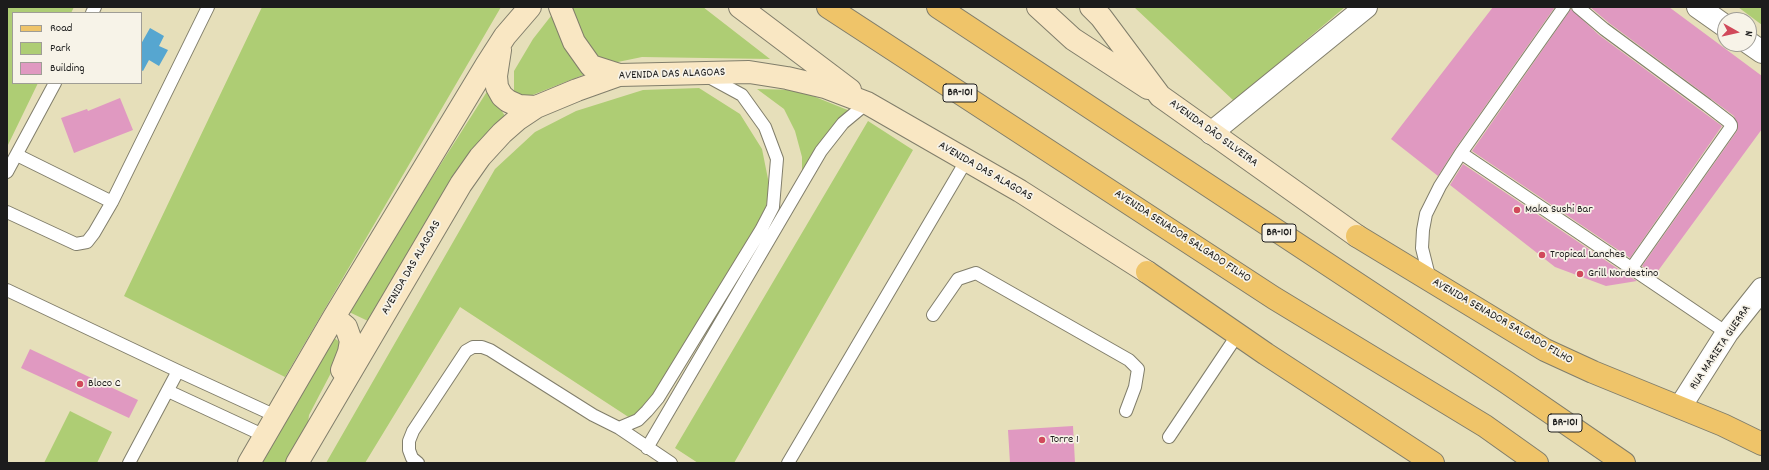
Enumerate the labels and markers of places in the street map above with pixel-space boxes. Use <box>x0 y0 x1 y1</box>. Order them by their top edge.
place label: Maka Sushi Bar <box>1525 203 1593 217</box>
marker: Maka Sushi Bar <box>1512 205 1522 215</box>
place label: Tropical Lanches <box>1550 248 1625 262</box>
marker: Tropical Lanches <box>1537 250 1547 260</box>
place label: Grill Nordestino <box>1588 267 1658 281</box>
marker: Grill Nordestino <box>1575 269 1585 279</box>
place label: Bloco C <box>88 377 121 391</box>
marker: Bloco C <box>75 379 85 389</box>
place label: Torre 1 <box>1050 433 1079 447</box>
marker: Torre 1 <box>1037 435 1047 445</box>

